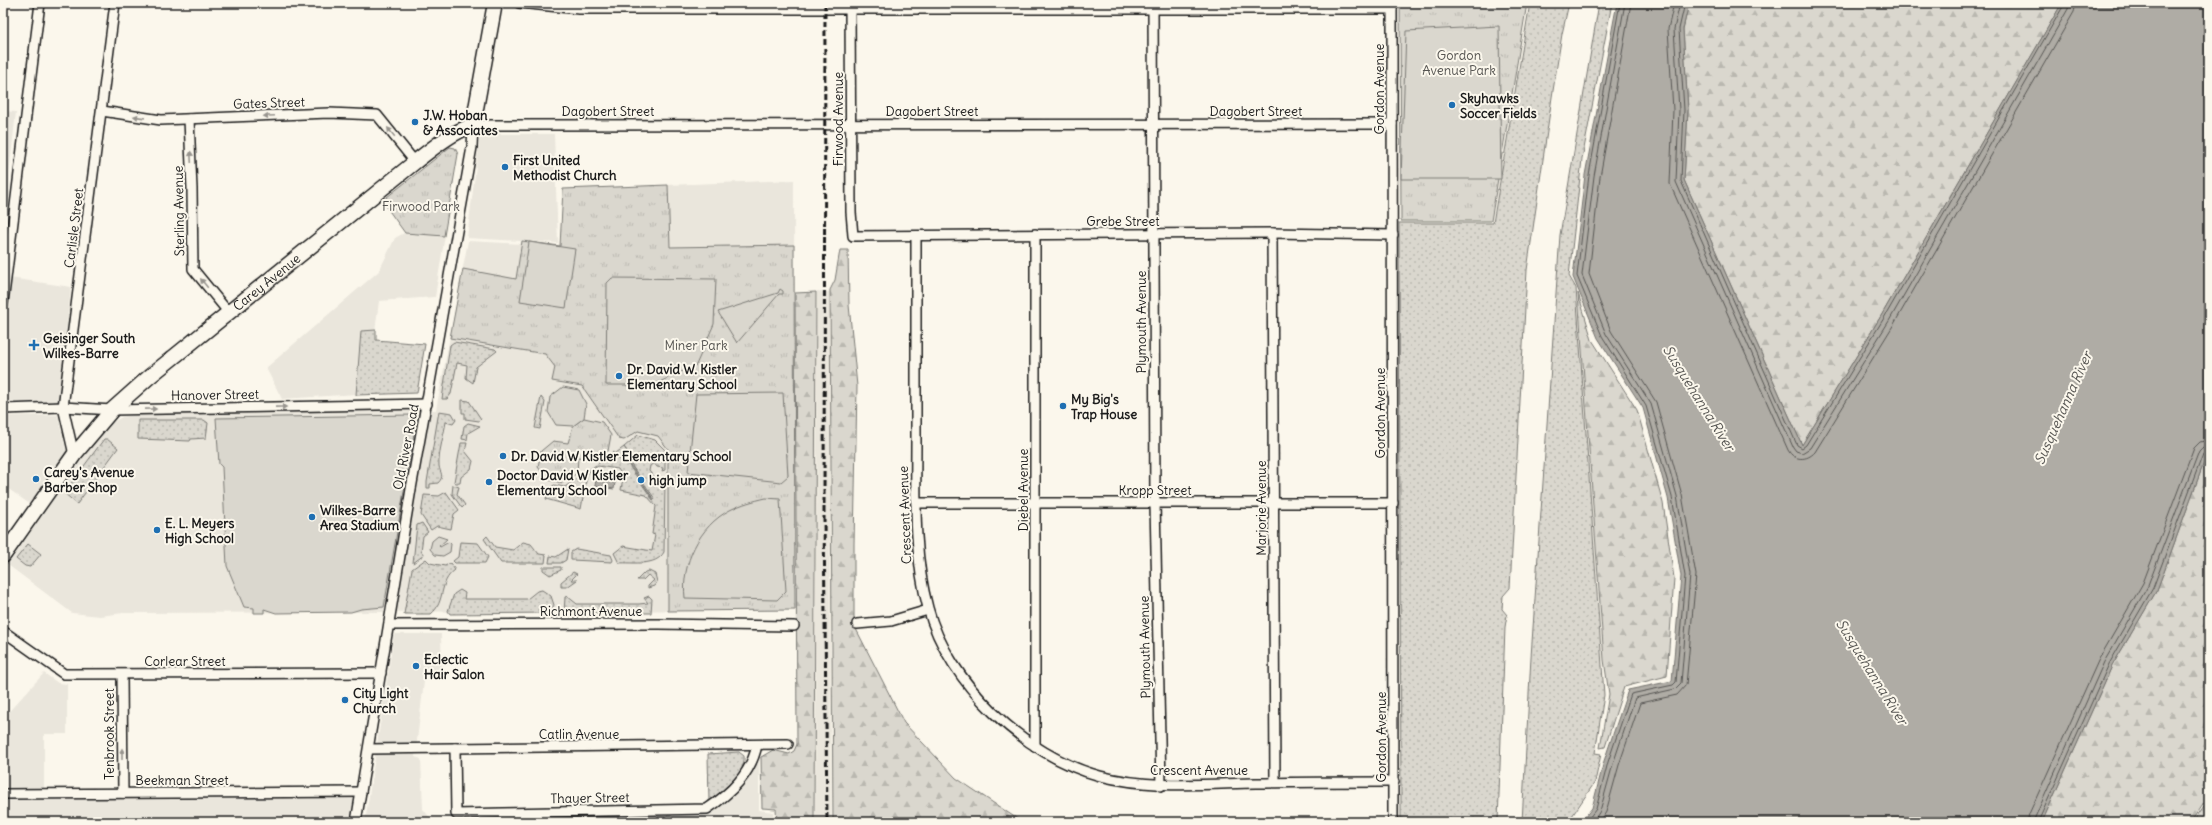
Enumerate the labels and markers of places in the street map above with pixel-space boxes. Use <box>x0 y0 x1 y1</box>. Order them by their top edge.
place label: Skyhawks Soccer Fields <box>1460 90 1537 122</box>
marker: Skyhawks Soccer Fields <box>1447 100 1457 110</box>
place label: J.W. Hoban & Associates <box>423 107 498 139</box>
marker: J.W. Hoban & Associates <box>410 117 420 127</box>
place label: First United Methodist Church <box>513 152 617 184</box>
marker: First United Methodist Church <box>500 162 510 172</box>
place label: Geisinger South Wilkes-Barre <box>43 330 136 362</box>
marker: Geisinger South Wilkes-Barre <box>28 339 40 351</box>
place label: Dr. David W. Kistler Elementary School <box>627 361 737 393</box>
marker: Dr. David W. Kistler Elementary School <box>614 371 624 381</box>
place label: My Big's Trap House <box>1071 391 1137 423</box>
marker: My Big's Trap House <box>1058 401 1068 411</box>
place label: Dr. David W Kistler Elementary School <box>511 448 732 465</box>
marker: Dr. David W Kistler Elementary School <box>498 451 508 461</box>
place label: Carey's Avenue Barber Shop <box>44 464 134 496</box>
place label: Doctor David W Kistler Elementary School <box>497 467 629 499</box>
place label: high jump <box>649 472 707 489</box>
marker: Carey's Avenue Barber Shop <box>31 474 41 484</box>
marker: high jump <box>636 475 646 485</box>
marker: Doctor David W Kistler Elementary School <box>484 477 494 487</box>
place label: Wilkes-Barre Area Stadium <box>320 502 400 534</box>
marker: Wilkes-Barre Area Stadium <box>307 512 317 522</box>
place label: E. L. Meyers High School <box>165 515 234 547</box>
marker: E. L. Meyers High School <box>152 525 162 535</box>
place label: Eclectic Hair Salon <box>424 651 485 683</box>
marker: Eclectic Hair Salon <box>411 661 421 671</box>
place label: City Light Church <box>353 685 409 717</box>
marker: City Light Church <box>340 695 350 705</box>

